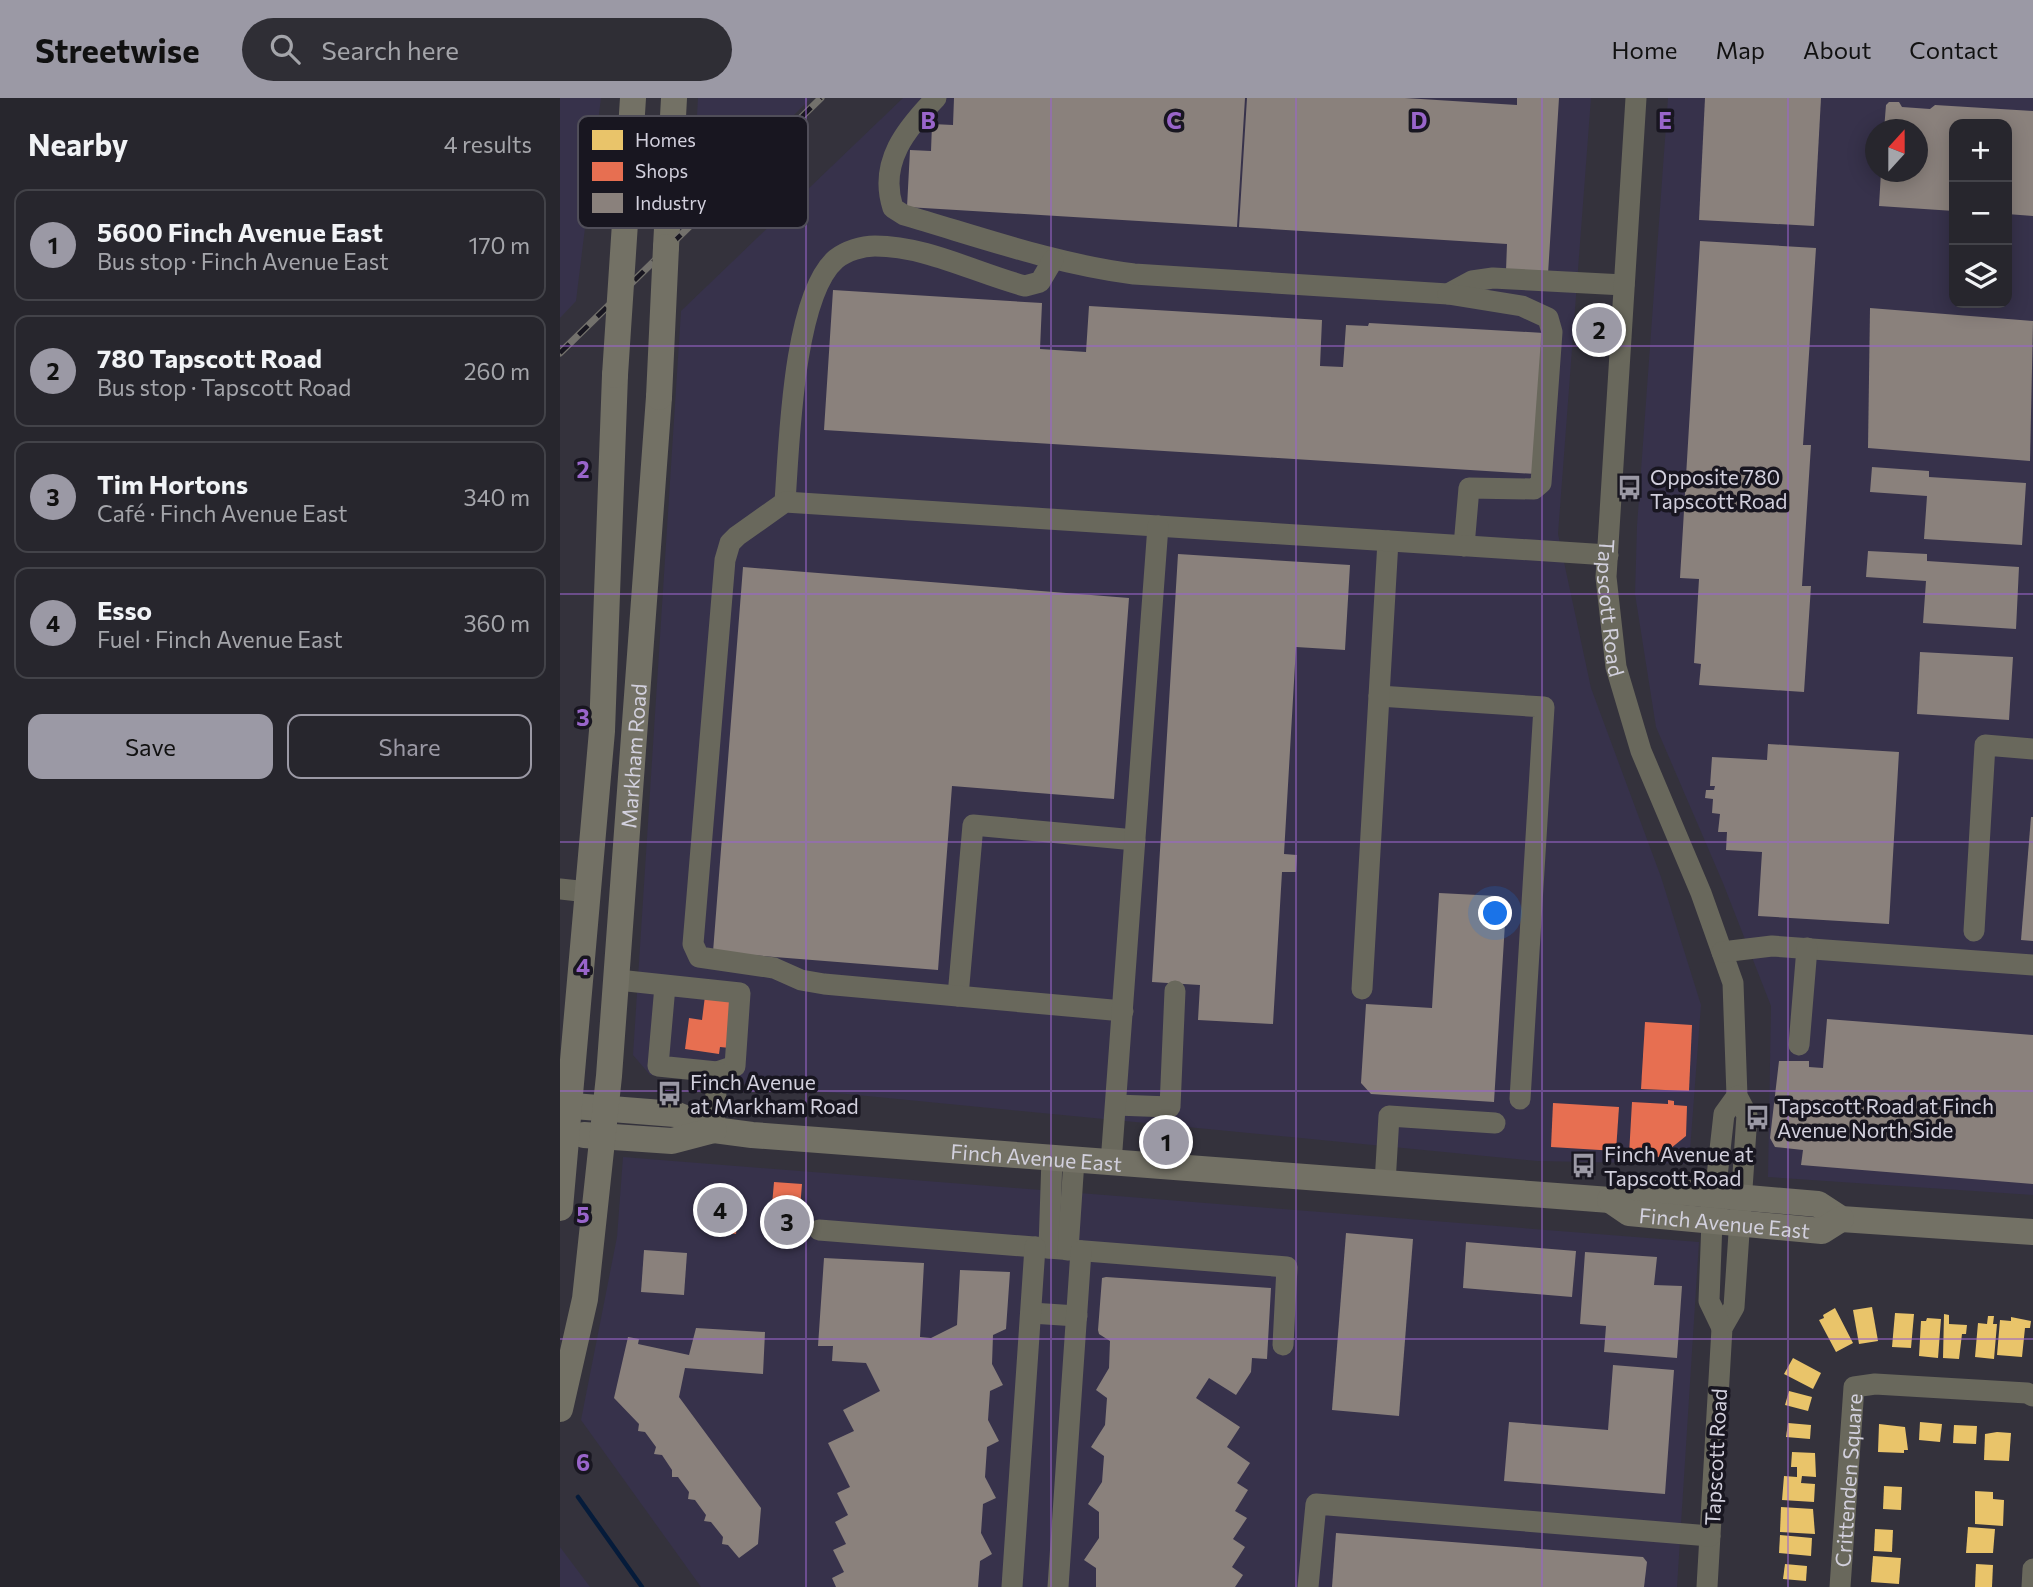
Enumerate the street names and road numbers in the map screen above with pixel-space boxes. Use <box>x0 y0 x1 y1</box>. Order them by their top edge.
street label: Tapscott Road <box>1593 539 1631 679</box>
street label: Markham Road <box>615 683 650 829</box>
street label: Finch Avenue East <box>950 1138 1123 1175</box>
street label: Finch Avenue East <box>1638 1201 1811 1242</box>
street label: Tapscott Road <box>1699 1388 1731 1526</box>
street label: Crittenden Square <box>1829 1393 1866 1568</box>

